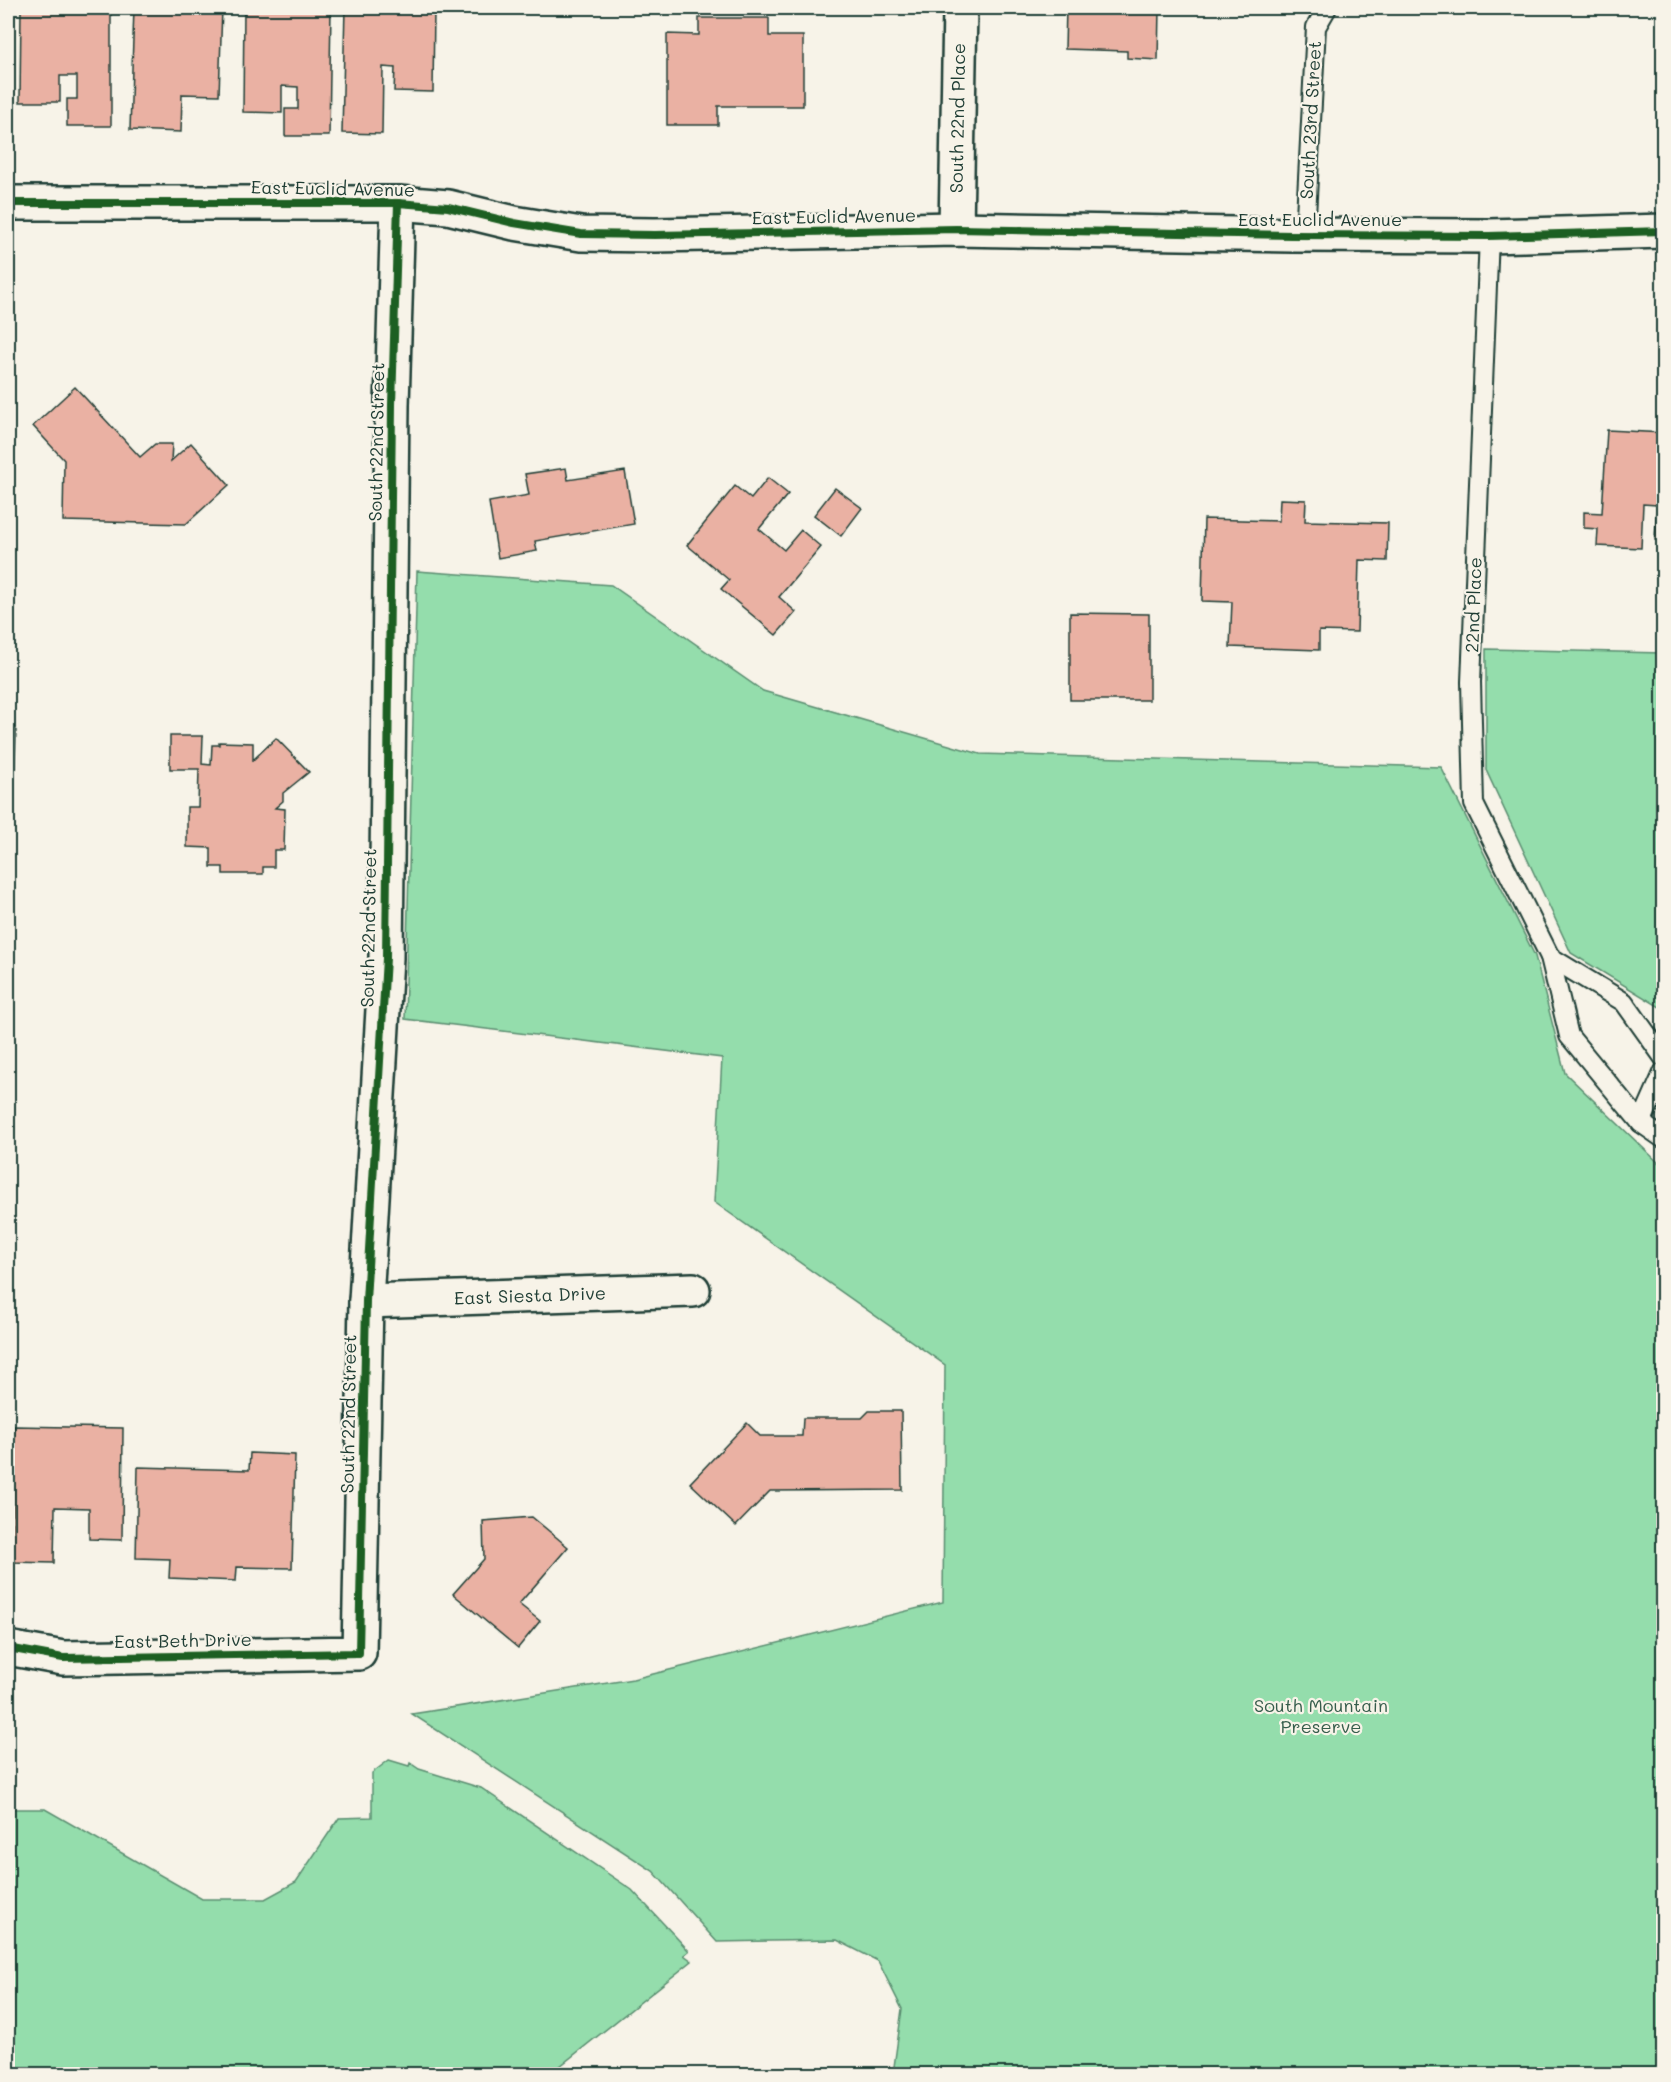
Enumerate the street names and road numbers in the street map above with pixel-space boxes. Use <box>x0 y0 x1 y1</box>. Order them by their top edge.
street label: South 23rd Street <box>1294 40 1326 200</box>
street label: South 22nd Place <box>944 43 970 193</box>
street label: East Euclid Avenue <box>251 175 415 201</box>
street label: East Euclid Avenue <box>752 203 916 229</box>
street label: East Euclid Avenue <box>1238 207 1402 231</box>
street label: South 22nd Street <box>363 362 389 522</box>
street label: 22nd Place <box>1459 557 1487 653</box>
street label: South 22nd Street <box>355 848 381 1008</box>
street label: East Siesta Drive <box>454 1280 606 1310</box>
street label: South 22nd Street <box>335 1334 361 1494</box>
street label: East Beth Drive <box>114 1627 252 1653</box>

